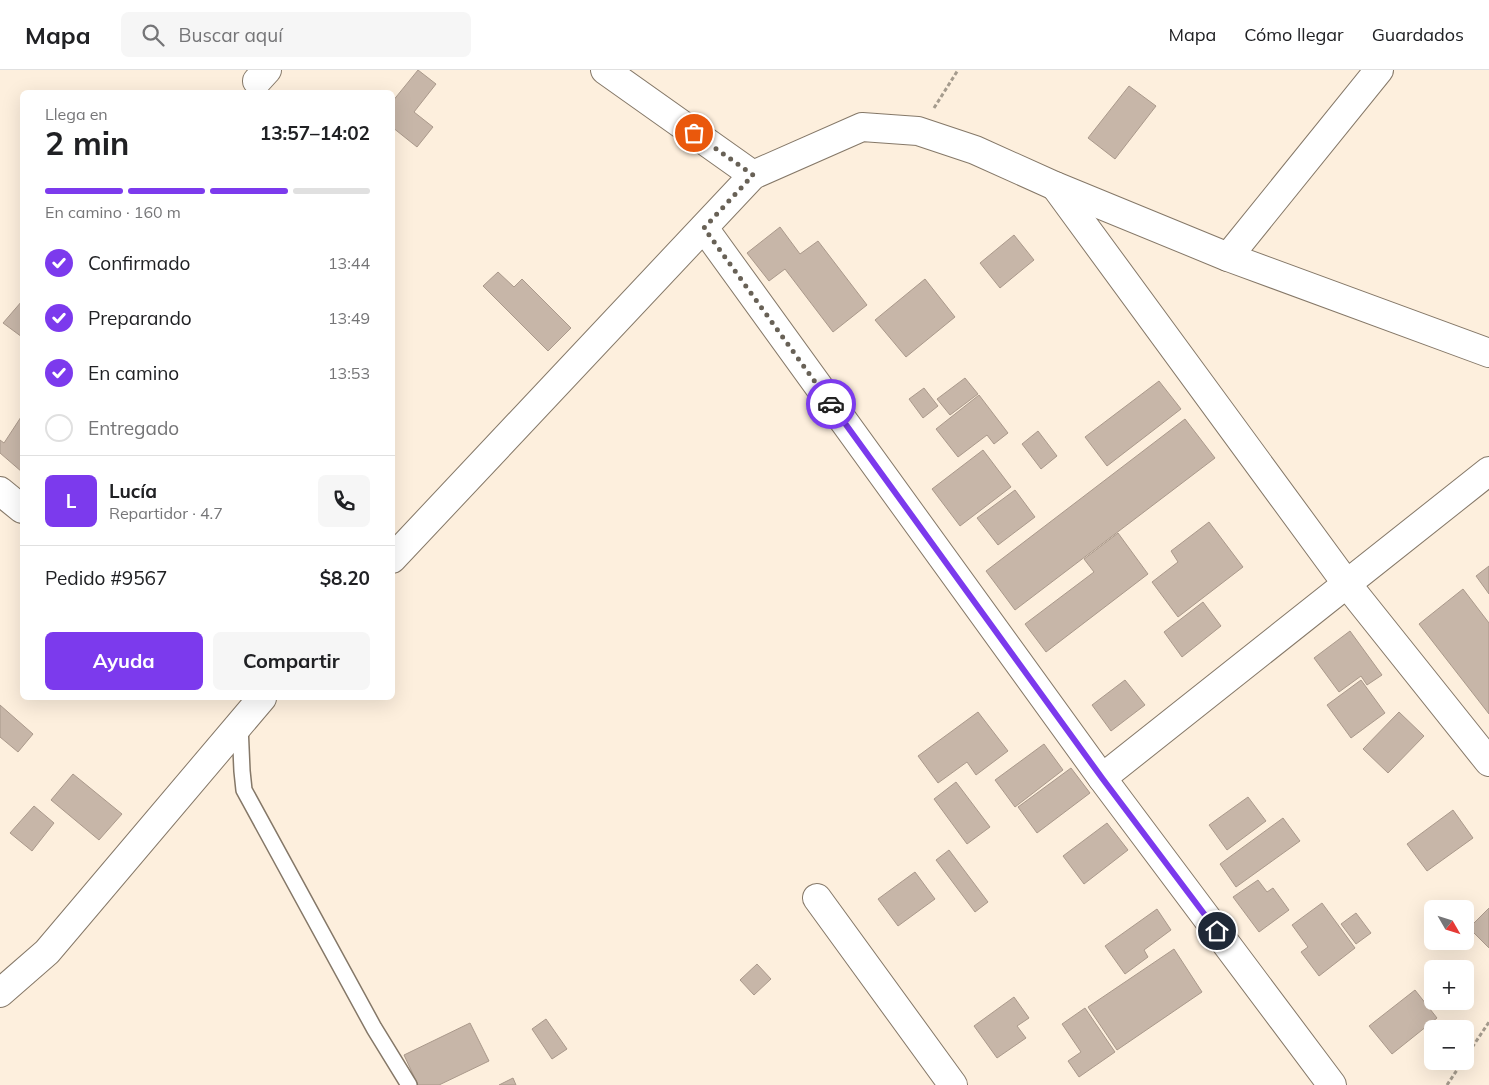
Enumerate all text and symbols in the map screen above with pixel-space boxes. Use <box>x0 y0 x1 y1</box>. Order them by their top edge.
search box <box>121 12 471 57</box>
text: Mapa <box>25 20 91 50</box>
icon: search <box>139 21 167 49</box>
text: Buscar aquí <box>179 23 283 47</box>
text: Mapa <box>1168 23 1216 46</box>
text: Cómo llegar <box>1244 23 1344 46</box>
text: Guardados <box>1372 23 1464 46</box>
text: Llega en <box>45 104 108 124</box>
pin <box>673 112 715 154</box>
icon: bag <box>680 119 708 147</box>
text: 13:57–14:02 <box>260 121 370 145</box>
text: 2 min <box>45 123 129 163</box>
text: En camino · 160 m <box>45 202 181 222</box>
icon: check <box>45 249 73 277</box>
text: Confirmado <box>88 251 190 275</box>
text: 13:44 <box>328 253 370 273</box>
icon: check <box>45 304 73 332</box>
text: Preparando <box>88 306 192 330</box>
text: 13:49 <box>328 308 370 328</box>
icon: check <box>45 359 73 387</box>
text: En camino <box>88 361 179 385</box>
text: 13:53 <box>328 363 370 383</box>
courier <box>806 379 856 429</box>
icon: car <box>817 390 845 418</box>
text: Entregado <box>88 416 179 440</box>
button: phone <box>318 475 370 527</box>
text: Lucía <box>109 479 157 503</box>
text: L <box>66 489 76 513</box>
text: Repartidor · 4.7 <box>109 503 223 523</box>
text: Pedido #9567 <box>45 566 167 590</box>
text: $8.20 <box>320 566 370 590</box>
button: Ayuda <box>45 632 203 690</box>
button: Compartir <box>213 632 370 690</box>
north arrow <box>1424 900 1474 950</box>
map controls <box>1424 900 1474 1070</box>
pin <box>1196 910 1238 952</box>
icon: home <box>1203 917 1231 945</box>
button: + <box>1424 960 1474 1010</box>
button: − <box>1424 1020 1474 1070</box>

